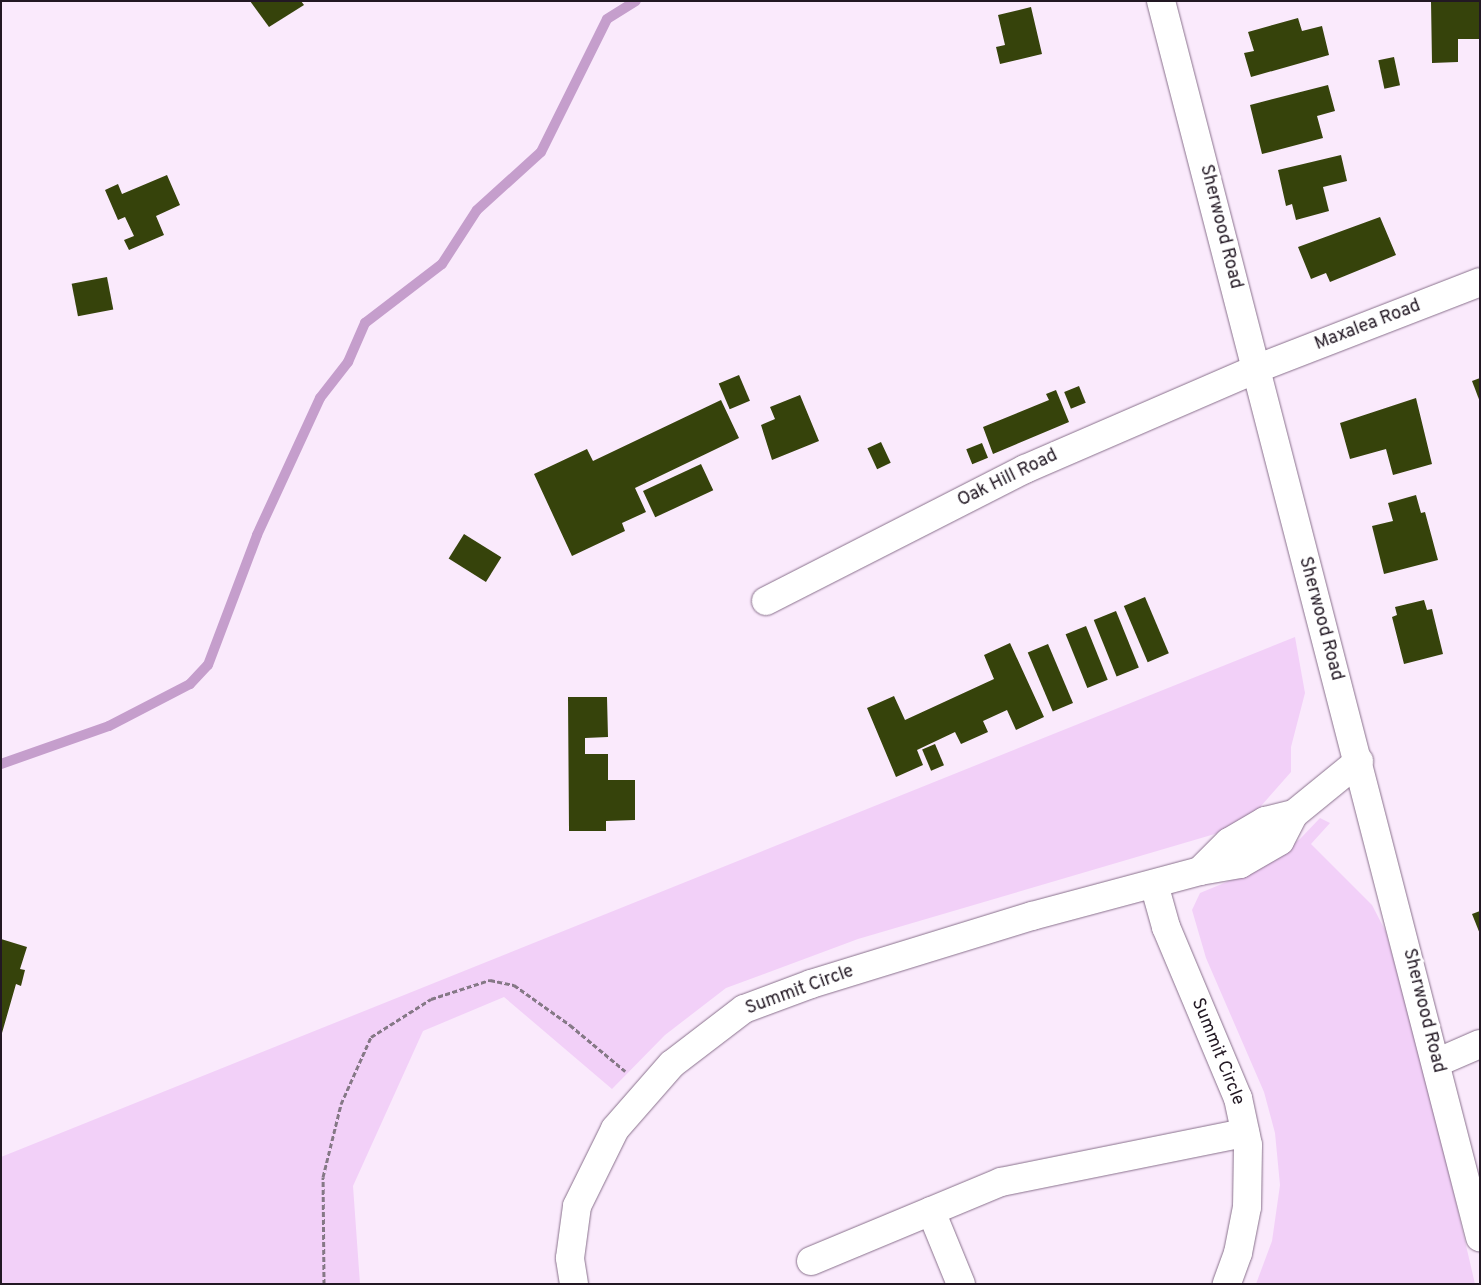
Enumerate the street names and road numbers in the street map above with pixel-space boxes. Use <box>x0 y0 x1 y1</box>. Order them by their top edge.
street label: Sherwood Road <box>1194 163 1246 291</box>
street label: Maxalea Road <box>1312 296 1424 356</box>
street label: Oak Hill Road <box>954 445 1062 513</box>
street label: Sherwood Road <box>1293 555 1347 683</box>
street label: Sherwood Road <box>1397 947 1449 1075</box>
street label: Summit Circle <box>743 961 857 1021</box>
street label: Summit Circle <box>1186 995 1248 1109</box>

